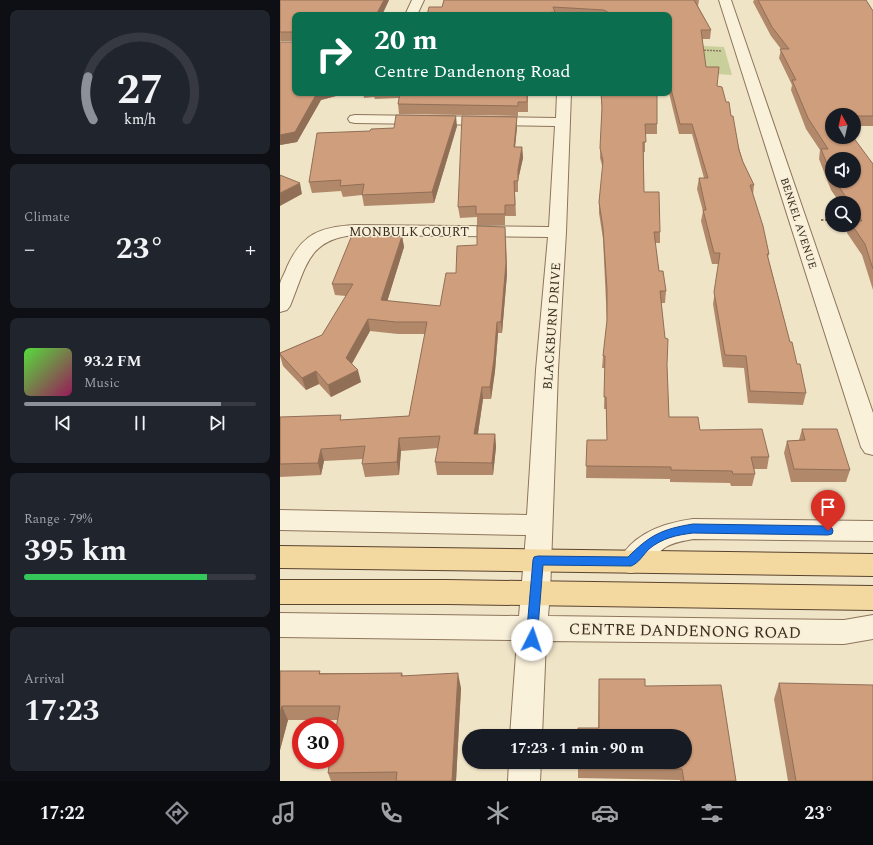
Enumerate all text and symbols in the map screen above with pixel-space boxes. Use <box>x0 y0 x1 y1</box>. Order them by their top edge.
text: 20 m <box>374 19 438 62</box>
icon: right <box>308 28 360 80</box>
text: Centre Dandenong Road <box>374 58 571 85</box>
text: 27 <box>117 59 163 122</box>
north arrow <box>825 108 861 144</box>
map controls <box>825 108 861 232</box>
text: km/h <box>124 109 156 131</box>
button: sound <box>825 152 861 188</box>
street label: BENKEL AVENUE <box>776 175 821 271</box>
button: search <box>825 196 861 232</box>
text: Climate <box>24 207 70 227</box>
street label: MONBULK COURT <box>349 222 469 242</box>
text: 23° <box>116 226 164 272</box>
text: − <box>24 233 35 266</box>
text: + <box>245 233 256 266</box>
street label: BLACKBURN DRIVE <box>538 262 566 390</box>
text: 93.2 FM <box>84 350 141 373</box>
text: Music <box>84 373 120 393</box>
icon: previous <box>52 412 74 434</box>
icon: pause <box>129 412 151 434</box>
icon: next <box>206 412 228 434</box>
pin <box>811 490 845 531</box>
icon: arrive <box>817 496 839 518</box>
text: Range · 79% <box>24 509 92 529</box>
text: 395 km <box>24 528 127 574</box>
street label: CENTRE DANDENONG ROAD <box>569 617 801 645</box>
position arrow <box>511 619 553 661</box>
text: Arrival <box>24 669 65 689</box>
text: 17:23 <box>24 688 99 734</box>
speed limit sign: 30 <box>292 717 344 769</box>
text: 17:23 · 1 min · 90 m <box>510 737 644 760</box>
icon: directions <box>163 799 191 827</box>
icon: music <box>270 799 298 827</box>
icon: phone <box>377 799 405 827</box>
icon: climate <box>484 799 512 827</box>
icon: car <box>591 799 619 827</box>
icon: filters <box>698 799 726 827</box>
text: 17:22 <box>39 800 85 827</box>
text: 23° <box>804 800 834 827</box>

